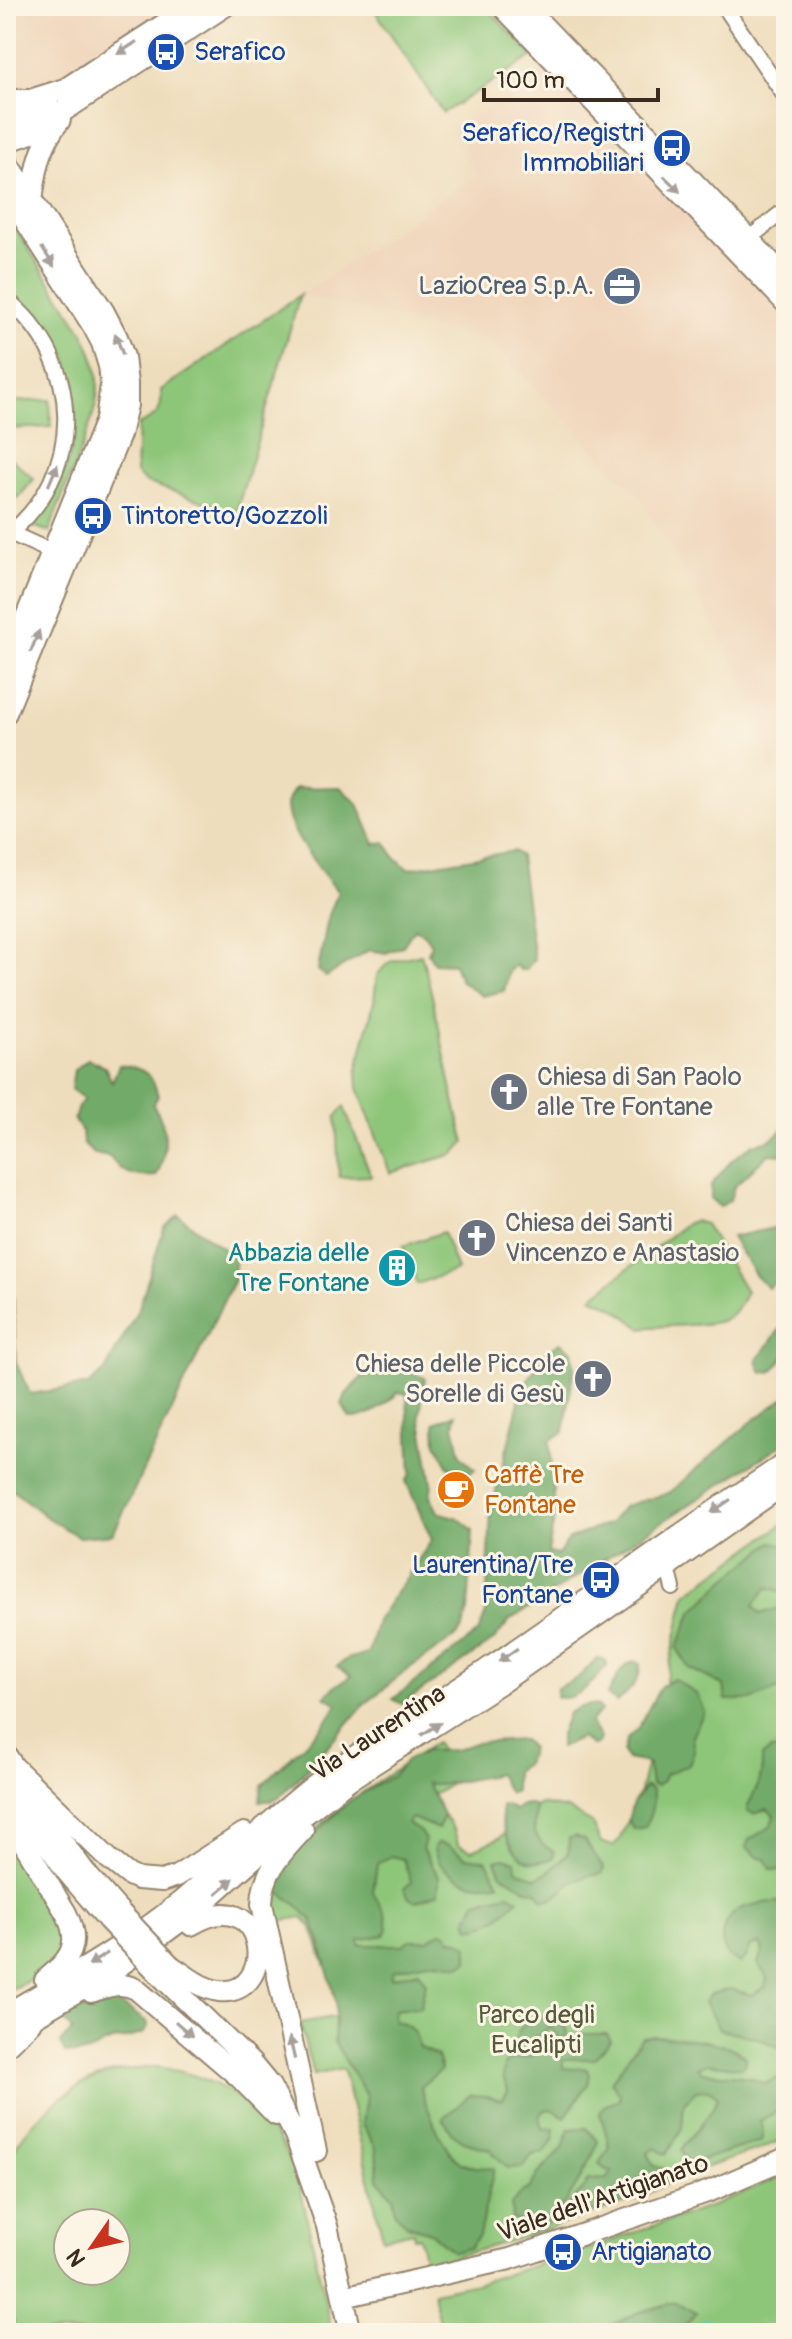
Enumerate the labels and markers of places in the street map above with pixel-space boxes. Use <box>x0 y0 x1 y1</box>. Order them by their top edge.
bus stop icon: Serafico <box>145 31 187 73</box>
place label: Serafico <box>194 36 286 68</box>
place label: Serafico/Registri Immobiliari <box>461 117 644 179</box>
bus stop icon: Serafico/Registri Immobiliari <box>651 127 693 169</box>
office icon: LazioCrea S.p.A. <box>601 265 643 307</box>
place label: LazioCrea S.p.A. <box>418 270 594 302</box>
bus stop icon: Tintoretto/Gozzoli <box>72 495 114 537</box>
place label: Tintoretto/Gozzoli <box>121 500 328 532</box>
place label: Chiesa di San Paolo alle Tre Fontane <box>537 1061 742 1123</box>
church icon: Chiesa di San Paolo alle Tre Fontane <box>488 1071 530 1113</box>
place label: Chiesa dei Santi Vincenzo e Anastasio <box>505 1207 740 1269</box>
church icon: Chiesa dei Santi Vincenzo e Anastasio <box>456 1217 498 1259</box>
place label: Abbazia delle Tre Fontane <box>228 1237 369 1299</box>
building icon: Abbazia delle Tre Fontane <box>376 1247 418 1289</box>
place label: Chiesa delle Piccole Sorelle di Gesù <box>355 1348 565 1410</box>
church icon: Chiesa delle Piccole Sorelle di Gesù <box>572 1358 614 1400</box>
place label: Caffè Tre Fontane <box>484 1459 584 1521</box>
cafe icon: Caffè Tre Fontane <box>435 1469 477 1511</box>
place label: Laurentina/Tre Fontane <box>412 1549 573 1611</box>
bus stop icon: Laurentina/Tre Fontane <box>580 1559 622 1601</box>
bus stop icon: Artigianato <box>542 2231 584 2273</box>
place label: Artigianato <box>591 2236 712 2268</box>

